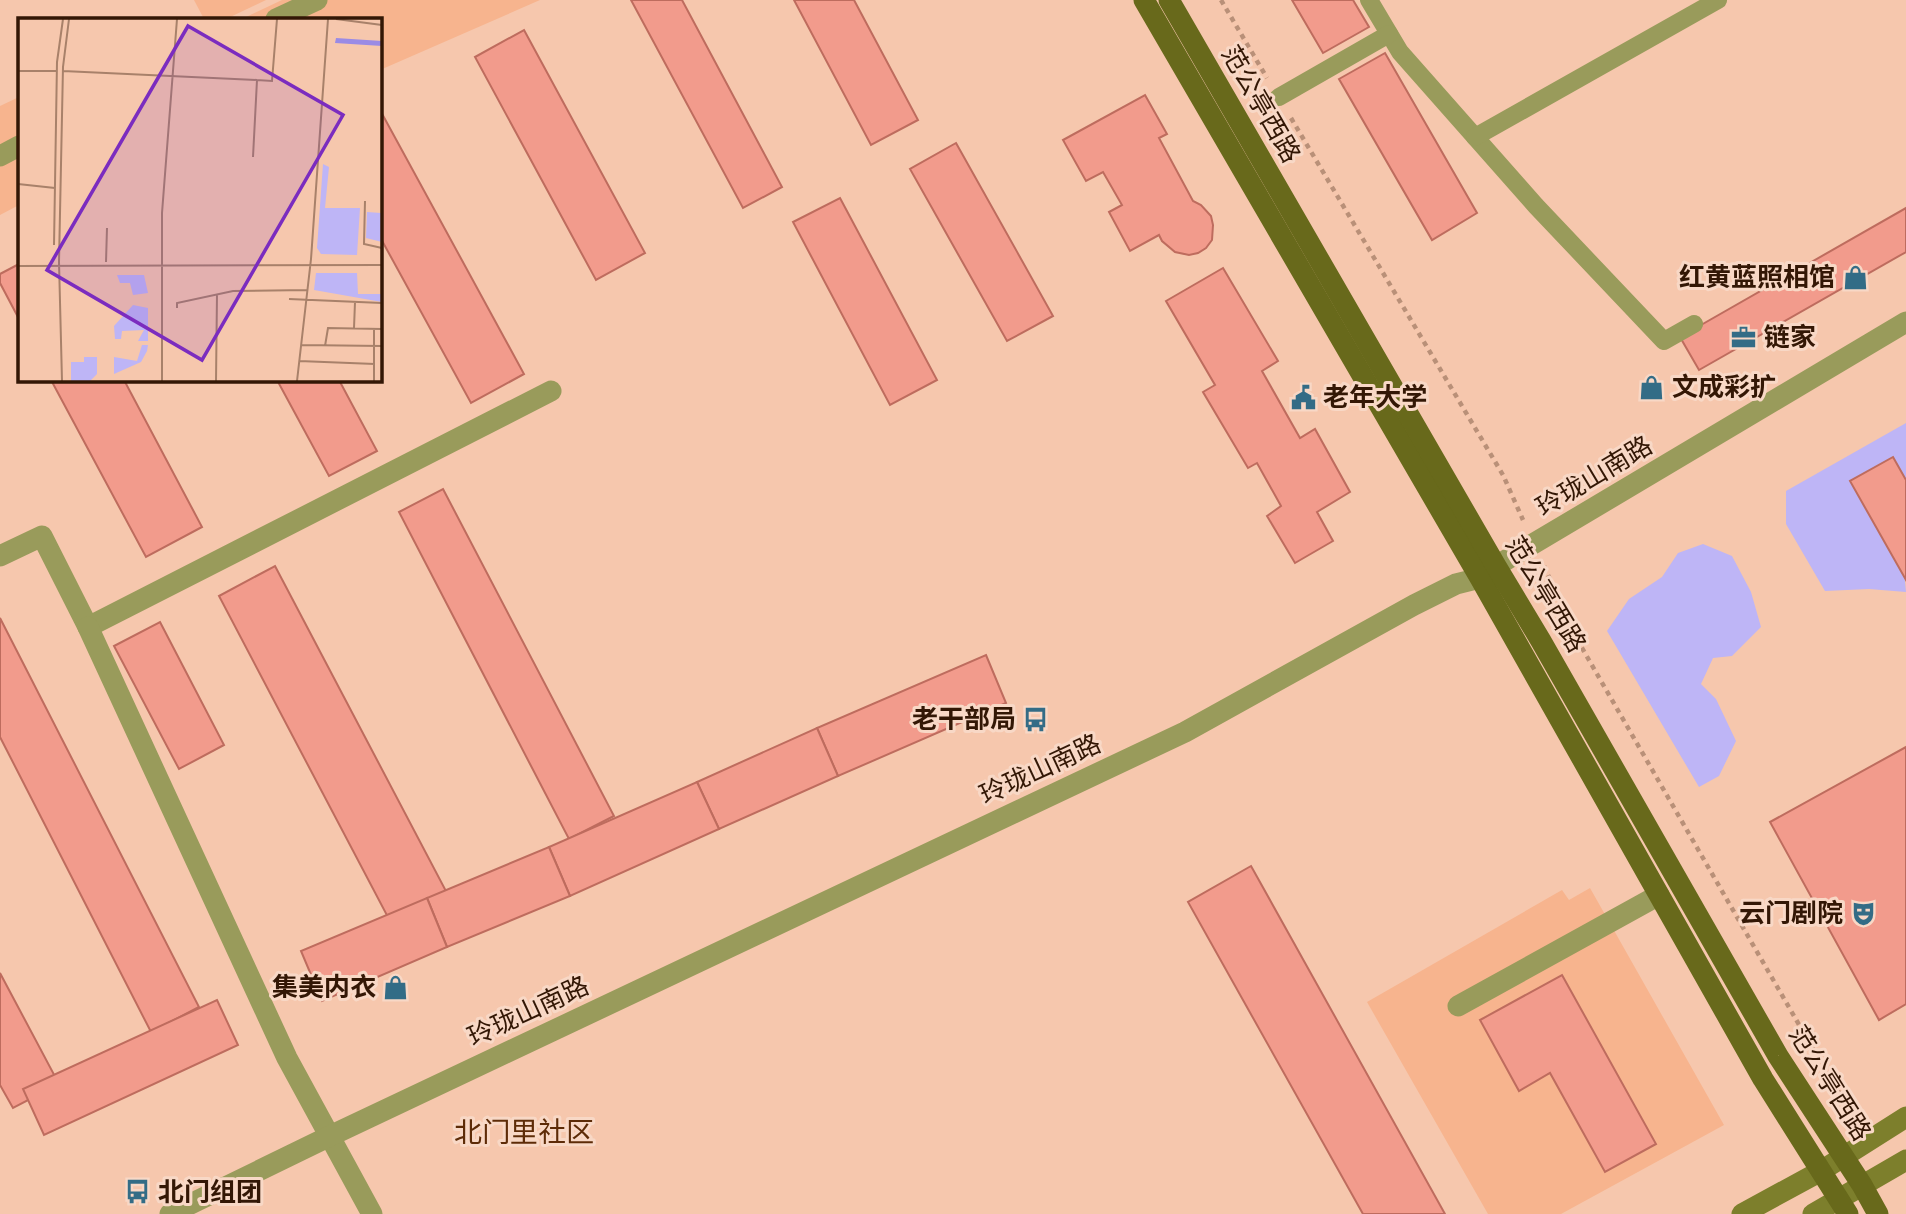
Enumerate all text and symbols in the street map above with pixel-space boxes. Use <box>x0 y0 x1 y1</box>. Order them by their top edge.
inset map <box>18 18 382 382</box>
street label: 范公亭西路 <box>1214 40 1306 169</box>
place label: 红黄蓝照相馆 <box>1679 262 1835 294</box>
shop icon: 红黄蓝照相馆 <box>1841 263 1869 291</box>
place label: 链家 <box>1764 322 1816 354</box>
office icon: 链家 <box>1730 323 1758 351</box>
place label: 文成彩扩 <box>1672 372 1776 404</box>
shop icon: 文成彩扩 <box>1638 373 1666 401</box>
place label: 老年大学 <box>1323 382 1427 414</box>
public building icon: 老年大学 <box>1289 383 1317 411</box>
street label: 玲珑山南路 <box>1531 430 1658 524</box>
street label: 范公亭西路 <box>1498 531 1592 658</box>
place label: 老干部局 <box>912 704 1016 736</box>
bus stop icon: 老干部局 <box>1022 705 1050 733</box>
street label: 玲珑山南路 <box>975 728 1106 812</box>
place label: 云门剧院 <box>1739 898 1843 930</box>
theatre icon: 云门剧院 <box>1849 899 1877 927</box>
street label: 玲珑山南路 <box>463 970 594 1054</box>
place label: 集美内衣 <box>272 972 376 1004</box>
shop icon: 集美内衣 <box>382 973 410 1001</box>
street label: 范公亭西路 <box>1781 1020 1877 1147</box>
district label: 北门里社区 <box>454 1116 594 1150</box>
place label: 北门组团 <box>158 1177 262 1209</box>
bus stop icon: 北门组团 <box>124 1178 152 1206</box>

